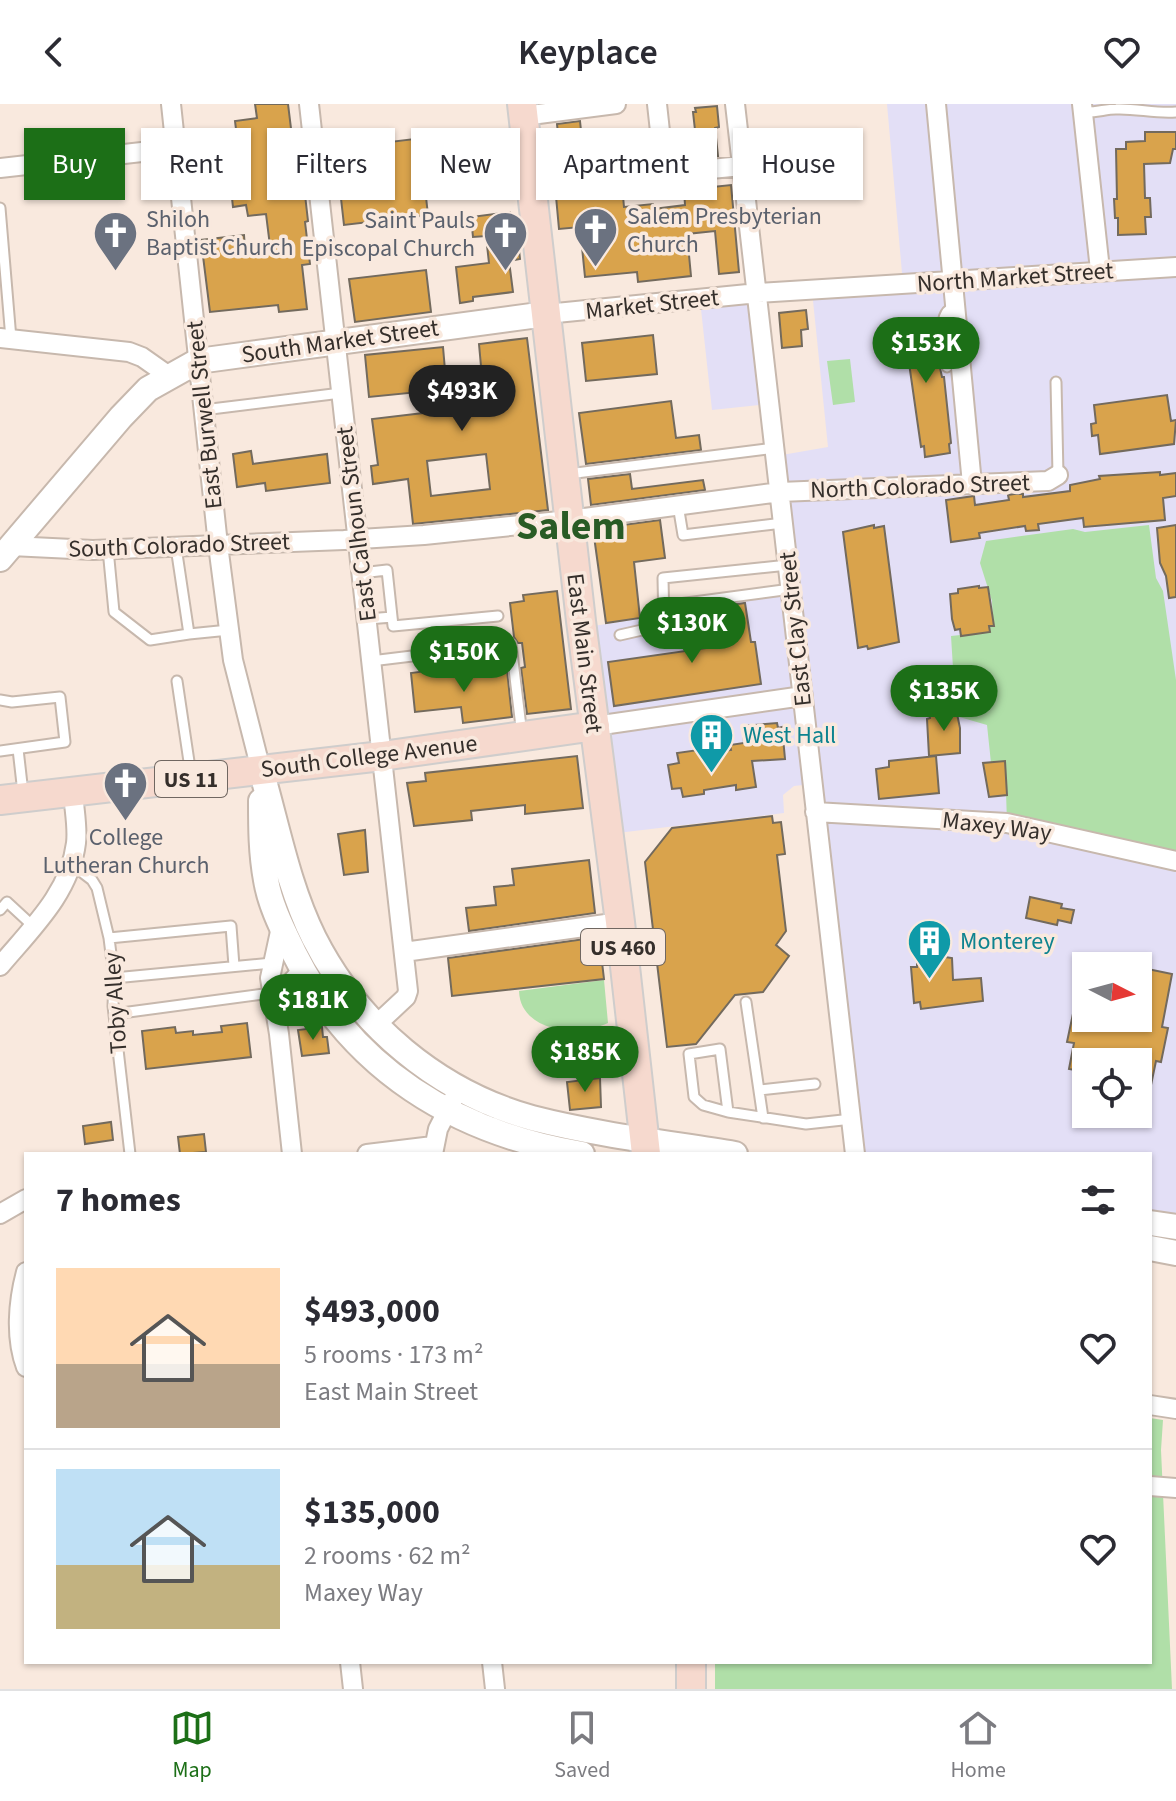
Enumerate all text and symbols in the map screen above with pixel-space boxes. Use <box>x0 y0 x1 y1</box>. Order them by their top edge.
text: Keyplace <box>518 27 658 78</box>
icon: back <box>32 30 76 74</box>
icon: heart <box>1100 30 1144 74</box>
chip: Buy <box>24 128 125 200</box>
chip: Rent <box>141 128 251 200</box>
chip: Filters <box>267 128 395 200</box>
chip: New <box>411 128 520 200</box>
chip: Apartment <box>536 128 717 200</box>
chip: House <box>733 128 863 200</box>
place label: Salem Presbyterian Church <box>627 199 822 262</box>
place label: Shiloh Baptist Church <box>146 202 294 265</box>
place label: Saint Pauls Episcopal Church <box>302 203 475 266</box>
church icon: Salem Presbyterian Church <box>572 206 620 269</box>
church icon: Shiloh Baptist Church <box>91 209 139 272</box>
church icon: Saint Pauls Episcopal Church <box>482 210 530 273</box>
street label: North Market Street <box>916 253 1114 302</box>
street label: Market Street <box>584 280 721 329</box>
street label: South Market Street <box>239 310 441 373</box>
pin: $153K <box>870 317 982 385</box>
street label: East Burwell Street <box>177 319 232 511</box>
text: $153K <box>891 324 961 361</box>
pin: $493K <box>406 365 518 433</box>
text: $493K <box>427 372 497 409</box>
street label: East Calhoun Street <box>327 424 386 624</box>
street label: North Colorado Street <box>810 465 1030 508</box>
district label: Salem <box>516 498 626 555</box>
street label: South Colorado Street <box>68 524 290 567</box>
street label: East Clay Street <box>770 550 821 708</box>
street label: East Main Street <box>557 571 612 735</box>
pin: $130K <box>636 597 748 665</box>
text: $130K <box>657 604 727 641</box>
pin: $150K <box>408 626 520 694</box>
text: $150K <box>429 633 499 670</box>
pin: $135K <box>888 665 1000 733</box>
text: $135K <box>909 672 979 709</box>
building icon: West Hall <box>688 711 736 774</box>
place label: West Hall <box>743 718 836 753</box>
street label: South College Avenue <box>259 726 479 787</box>
church icon: College Lutheran Church <box>102 759 150 822</box>
road number: US 11 <box>155 761 227 797</box>
street label: Maxey Way <box>940 802 1053 851</box>
place label: College Lutheran Church <box>42 820 210 883</box>
building icon: Monterey <box>905 917 953 980</box>
place label: Monterey <box>960 924 1055 959</box>
road number: US 460 <box>581 929 665 965</box>
street label: Toby Alley <box>94 951 137 1055</box>
north arrow <box>1072 952 1152 1032</box>
map controls <box>1072 952 1152 1128</box>
pin: $181K <box>257 974 369 1042</box>
text: $181K <box>278 981 348 1018</box>
pin: $185K <box>529 1026 641 1094</box>
text: $185K <box>550 1033 620 1070</box>
button: locate <box>1072 1048 1152 1128</box>
text: 7 homes <box>56 1176 181 1225</box>
icon: filters <box>1076 1178 1120 1222</box>
text: $493,000 <box>304 1287 440 1336</box>
icon: home <box>120 1300 216 1396</box>
icon: heart <box>1076 1326 1120 1370</box>
text: 5 rooms · 173 m² <box>304 1336 483 1373</box>
text: East Main Street <box>304 1373 478 1410</box>
text: $135,000 <box>304 1488 440 1537</box>
icon: home <box>120 1501 216 1597</box>
icon: heart <box>1076 1527 1120 1571</box>
text: 2 rooms · 62 m² <box>304 1537 471 1574</box>
text: Maxey Way <box>304 1574 423 1611</box>
tab: Map <box>170 1706 214 1786</box>
tab: Saved <box>554 1706 610 1786</box>
tab: Home <box>951 1706 1006 1786</box>

